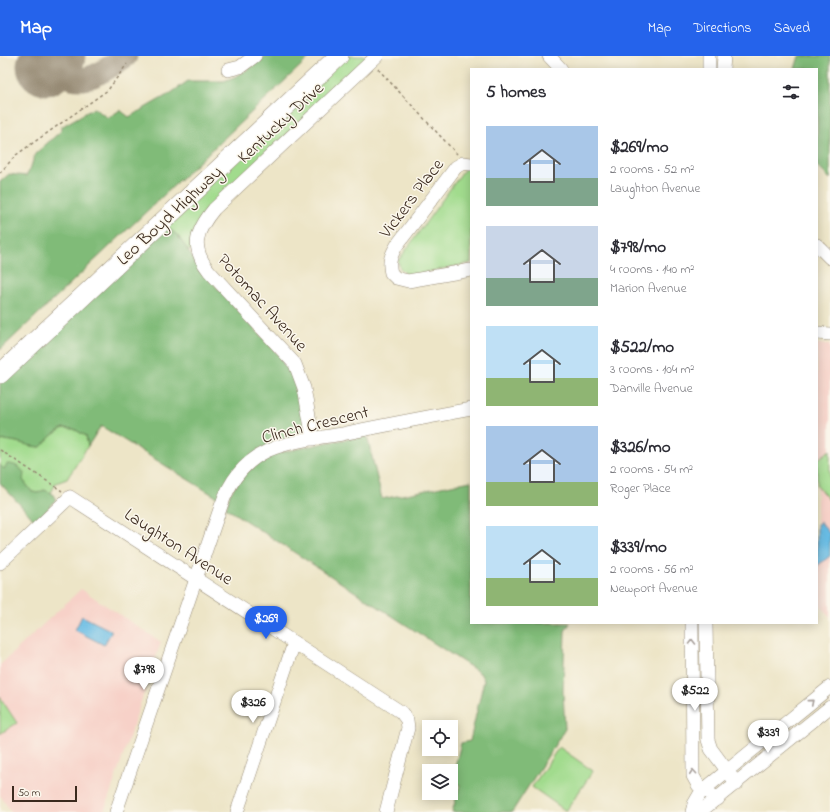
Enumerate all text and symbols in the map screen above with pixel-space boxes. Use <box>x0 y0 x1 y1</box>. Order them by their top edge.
text: Map <box>20 15 52 42</box>
text: Map <box>648 18 671 39</box>
text: Directions <box>693 18 751 39</box>
text: Saved <box>773 18 810 39</box>
street label: Kentucky Drive <box>232 76 331 170</box>
text: 5 homes <box>486 80 546 105</box>
icon: filters <box>780 81 802 103</box>
text: $269/mo <box>610 135 669 160</box>
icon: home <box>518 142 566 190</box>
street label: Vickers Place <box>373 153 452 245</box>
street label: Leo Boyd Highway <box>112 160 230 273</box>
text: 2 rooms · 52 m² <box>610 160 694 179</box>
text: Laughton Avenue <box>610 179 700 198</box>
text: $798/mo <box>610 235 666 260</box>
icon: home <box>518 242 566 290</box>
street label: Potomac Avenue <box>210 249 313 359</box>
text: 4 rooms · 140 m² <box>610 260 694 279</box>
text: Marion Avenue <box>610 279 687 298</box>
text: $522/mo <box>610 335 674 360</box>
icon: home <box>518 342 566 390</box>
text: 3 rooms · 104 m² <box>610 360 694 379</box>
text: Danville Avenue <box>610 379 693 398</box>
street label: Clinch Crescent <box>259 400 372 452</box>
text: $326/mo <box>610 435 671 460</box>
icon: home <box>518 442 566 490</box>
text: 2 rooms · 54 m² <box>610 460 693 479</box>
text: Roger Place <box>610 479 670 498</box>
street label: Laughton Avenue <box>118 503 238 594</box>
text: $339/mo <box>610 535 667 560</box>
icon: home <box>518 542 566 590</box>
text: 2 rooms · 56 m² <box>610 560 694 579</box>
text: Newport Avenue <box>610 579 697 598</box>
pin: $269 <box>242 606 290 640</box>
text: $269 <box>254 609 278 628</box>
one-way arrow <box>688 639 696 645</box>
pin: $798 <box>120 657 168 691</box>
text: $798 <box>133 660 155 679</box>
pin: $522 <box>671 678 719 712</box>
text: $522 <box>681 681 709 700</box>
pin: $326 <box>229 690 277 724</box>
text: $326 <box>240 693 266 712</box>
one-way arrow <box>807 700 814 707</box>
map controls <box>422 720 458 800</box>
button: locate <box>422 720 458 756</box>
pin: $339 <box>744 720 792 754</box>
text: $339 <box>757 723 779 742</box>
button: layers <box>422 764 458 800</box>
one-way arrow <box>689 769 698 775</box>
scale bar <box>12 784 77 803</box>
text: 50 m <box>18 785 40 801</box>

